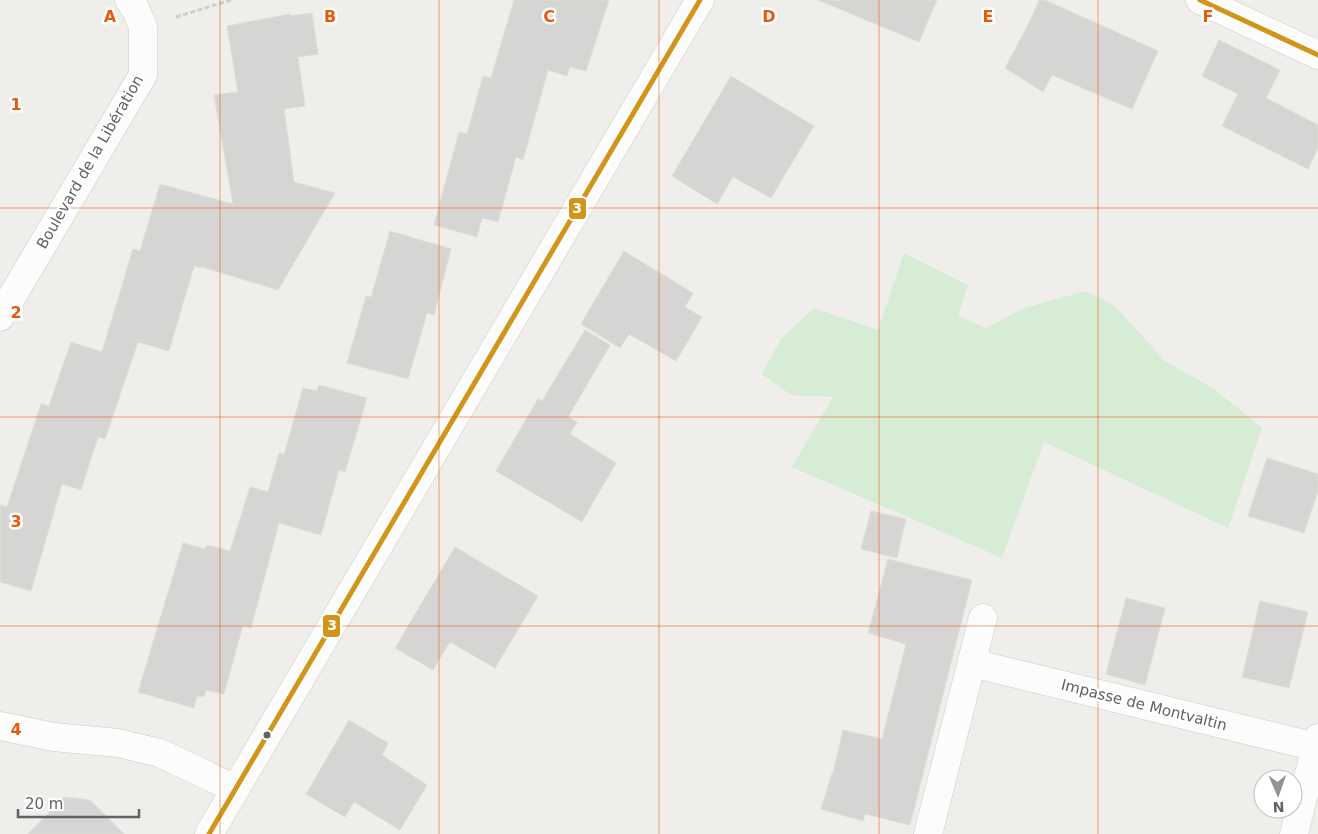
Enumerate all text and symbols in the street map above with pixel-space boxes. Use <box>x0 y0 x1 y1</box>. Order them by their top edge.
text: A <box>104 7 117 26</box>
text: B <box>324 7 336 26</box>
text: C <box>543 7 555 26</box>
text: D <box>762 7 776 26</box>
text: E <box>983 7 993 26</box>
text: F <box>1203 7 1213 26</box>
street label: Boulevard de la Libération <box>33 72 147 252</box>
text: 1 <box>10 95 22 114</box>
line badge: 3 <box>568 197 587 220</box>
text: 3 <box>572 200 582 216</box>
text: 2 <box>10 303 22 322</box>
text: 3 <box>10 512 22 531</box>
line badge: 3 <box>322 614 341 638</box>
text: 3 <box>327 617 337 633</box>
street label: Impasse de Montvaltin <box>1059 676 1229 734</box>
text: 4 <box>10 720 22 739</box>
unlabelled marker <box>262 730 272 740</box>
north arrow <box>1253 769 1303 819</box>
scale bar <box>18 786 139 818</box>
text: 20 m <box>25 795 63 813</box>
text: N <box>1272 799 1285 815</box>

